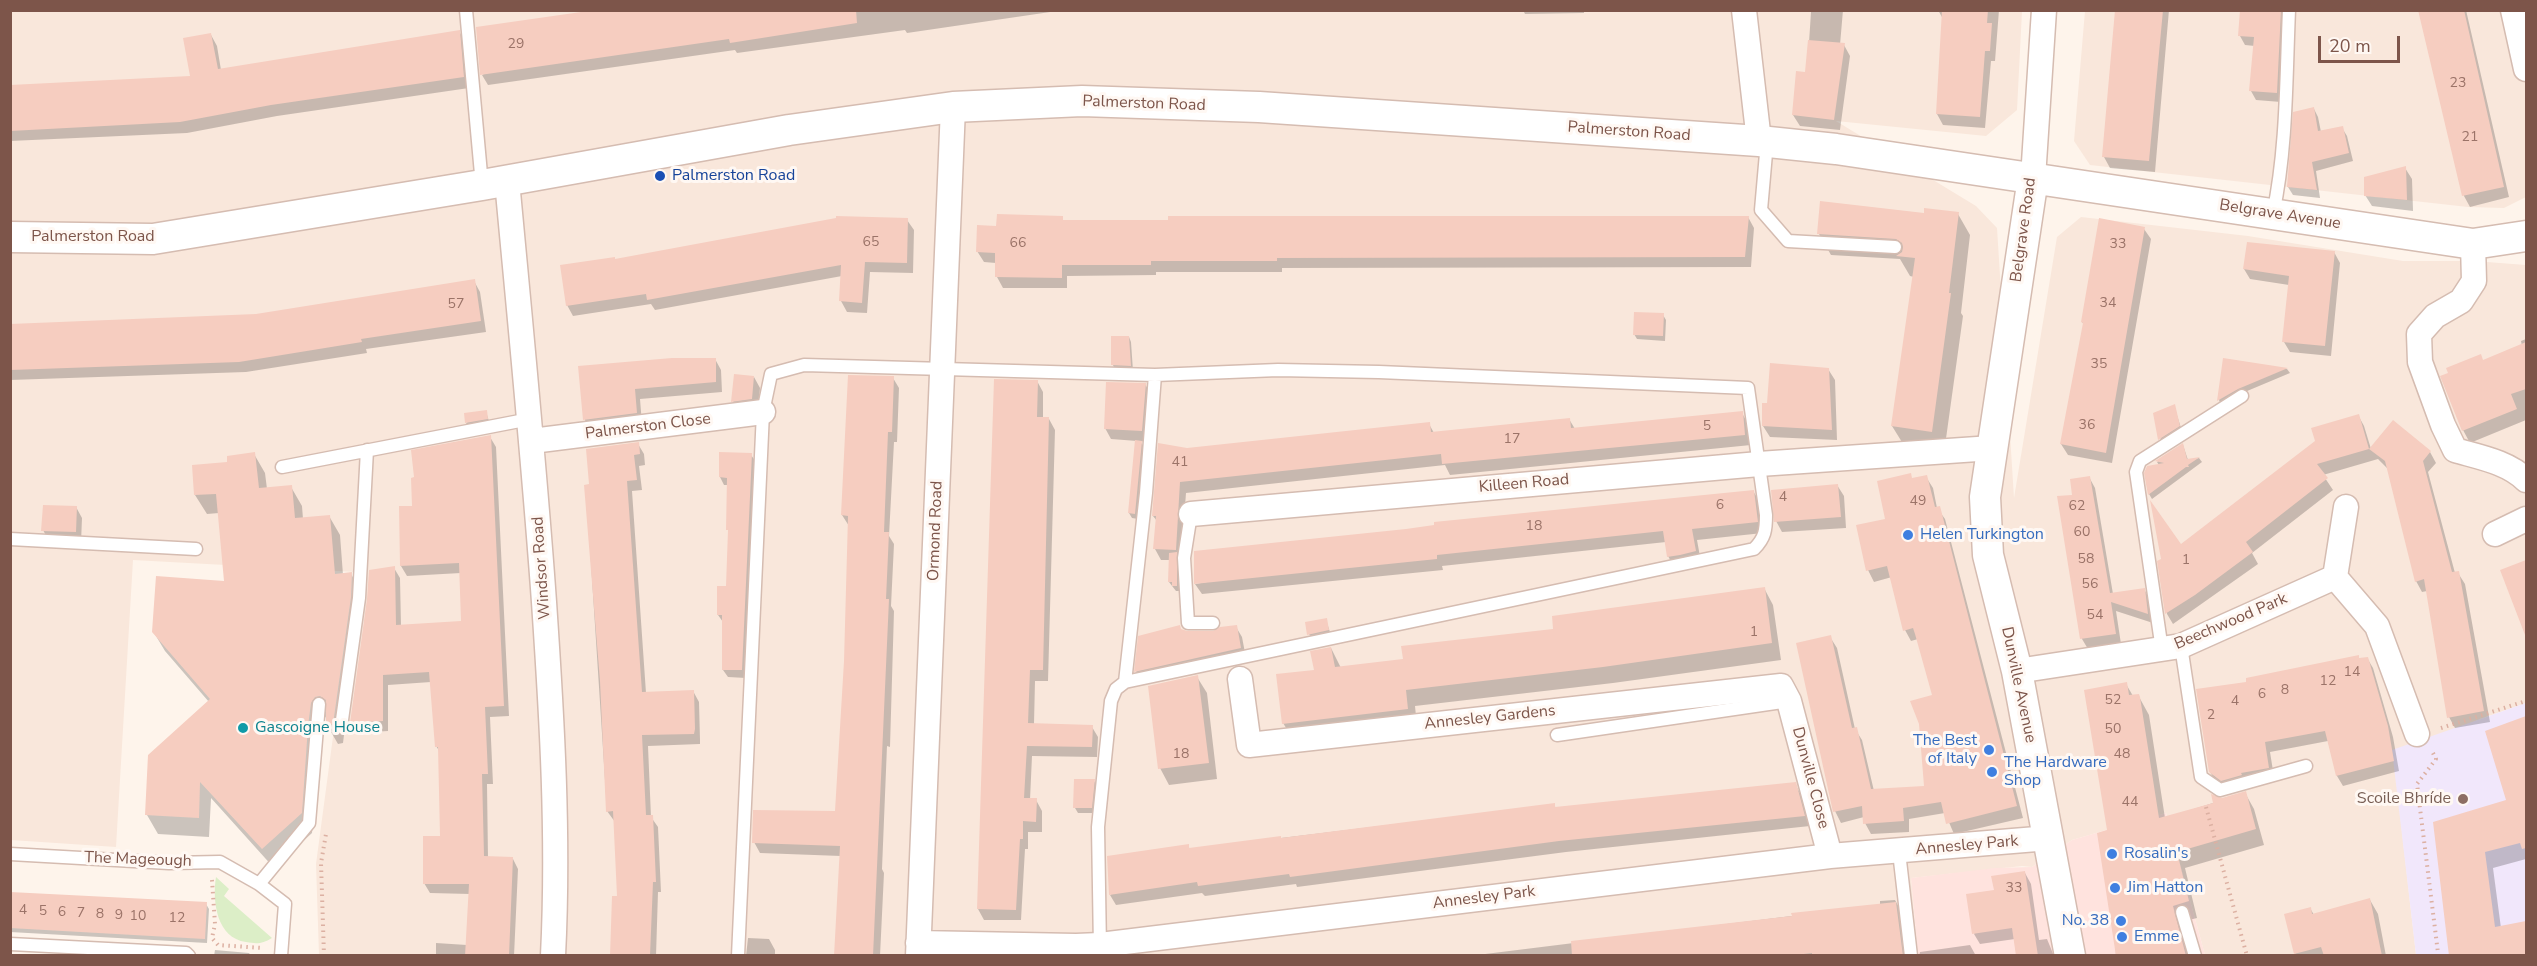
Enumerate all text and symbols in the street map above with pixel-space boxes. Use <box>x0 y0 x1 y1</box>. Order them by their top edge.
scale bar <box>2321 24 2404 62</box>
text: 20 m <box>2329 34 2371 58</box>
house number: 29 <box>508 37 524 53</box>
house number: 23 <box>2450 76 2466 92</box>
street label: Palmerston Road <box>1082 92 1206 116</box>
street label: Palmerston Road <box>1567 118 1691 146</box>
house number: 21 <box>2462 130 2478 146</box>
place label: Palmerston Road <box>672 166 795 186</box>
marker: Palmerston Road <box>653 169 667 183</box>
street label: Belgrave Road <box>2007 176 2041 284</box>
street label: Belgrave Avenue <box>2218 196 2342 234</box>
street label: Palmerston Road <box>31 227 155 247</box>
house number: 65 <box>863 235 879 251</box>
house number: 66 <box>1010 236 1026 252</box>
house number: 33 <box>2110 237 2126 253</box>
house number: 34 <box>2100 296 2116 312</box>
house number: 57 <box>448 297 464 313</box>
house number: 35 <box>2091 357 2107 373</box>
street label: Palmerston Close <box>584 410 712 444</box>
house number: 36 <box>2079 418 2095 434</box>
house number: 5 <box>1703 419 1711 435</box>
house number: 17 <box>1504 432 1520 448</box>
house number: 41 <box>1172 455 1188 471</box>
street label: Killeen Road <box>1478 470 1570 498</box>
street label: Ormond Road <box>925 481 947 581</box>
house number: 4 <box>1779 490 1787 506</box>
house number: 49 <box>1910 494 1926 510</box>
house number: 6 <box>1716 498 1724 514</box>
house number: 62 <box>2069 499 2085 515</box>
street label: Windsor Road <box>529 516 555 620</box>
house number: 18 <box>1526 519 1542 535</box>
place label: Helen Turkington <box>1920 525 2044 545</box>
house number: 60 <box>2074 525 2090 541</box>
marker: Helen Turkington <box>1901 528 1915 542</box>
house number: 58 <box>2078 552 2094 568</box>
house number: 1 <box>2182 553 2190 569</box>
house number: 56 <box>2082 577 2098 593</box>
street label: Beechwood Park <box>2172 590 2290 654</box>
house number: 54 <box>2087 608 2103 624</box>
house number: 1 <box>1750 625 1758 641</box>
street label: Dunville Avenue <box>1996 625 2040 745</box>
house number: 14 <box>2344 665 2360 681</box>
house number: 12 <box>2320 674 2336 690</box>
house number: 8 <box>2281 683 2289 699</box>
house number: 6 <box>2258 687 2266 703</box>
house number: 52 <box>2105 693 2121 709</box>
house number: 4 <box>2231 694 2239 710</box>
street label: Annesley Gardens <box>1423 702 1557 734</box>
house number: 2 <box>2207 708 2215 724</box>
place label: Gascoigne House <box>255 718 380 738</box>
marker: Gascoigne House <box>236 721 250 735</box>
house number: 50 <box>2105 722 2121 738</box>
street label: Dunville Close <box>1787 725 1833 831</box>
place label: The Best of Italy <box>1913 731 1977 769</box>
marker: The Best of Italy <box>1982 743 1996 757</box>
house number: 18 <box>1173 747 1189 763</box>
house number: 48 <box>2114 747 2130 763</box>
place label: The Hardware Shop <box>2004 753 2107 791</box>
marker: The Hardware Shop <box>1985 765 1999 779</box>
place label: Scoile Bhríde <box>2357 789 2451 809</box>
marker: Scoile Bhríde <box>2456 792 2470 806</box>
house number: 44 <box>2122 795 2138 811</box>
street label: Annesley Park <box>1915 832 2019 860</box>
place label: Rosalin's <box>2124 844 2188 864</box>
marker: Rosalin's <box>2105 847 2119 861</box>
street label: The Mageough <box>84 849 192 871</box>
place label: Jim Hatton <box>2127 878 2203 898</box>
house number: 33 <box>2006 881 2022 897</box>
marker: Jim Hatton <box>2108 881 2122 895</box>
street label: Annesley Park <box>1432 882 1536 914</box>
house number: 4 <box>19 903 27 919</box>
house number: 5 <box>39 904 47 920</box>
house number: 6 <box>58 905 66 921</box>
house number: 7 <box>77 906 85 922</box>
house number: 8 <box>96 907 104 923</box>
house number: 9 <box>115 908 123 924</box>
house number: 10 <box>130 909 146 925</box>
house number: 12 <box>169 911 185 927</box>
place label: No. 38 <box>2062 911 2109 931</box>
marker: No. 38 <box>2114 914 2128 928</box>
place label: Emme <box>2134 927 2179 947</box>
marker: Emme <box>2115 930 2129 944</box>

